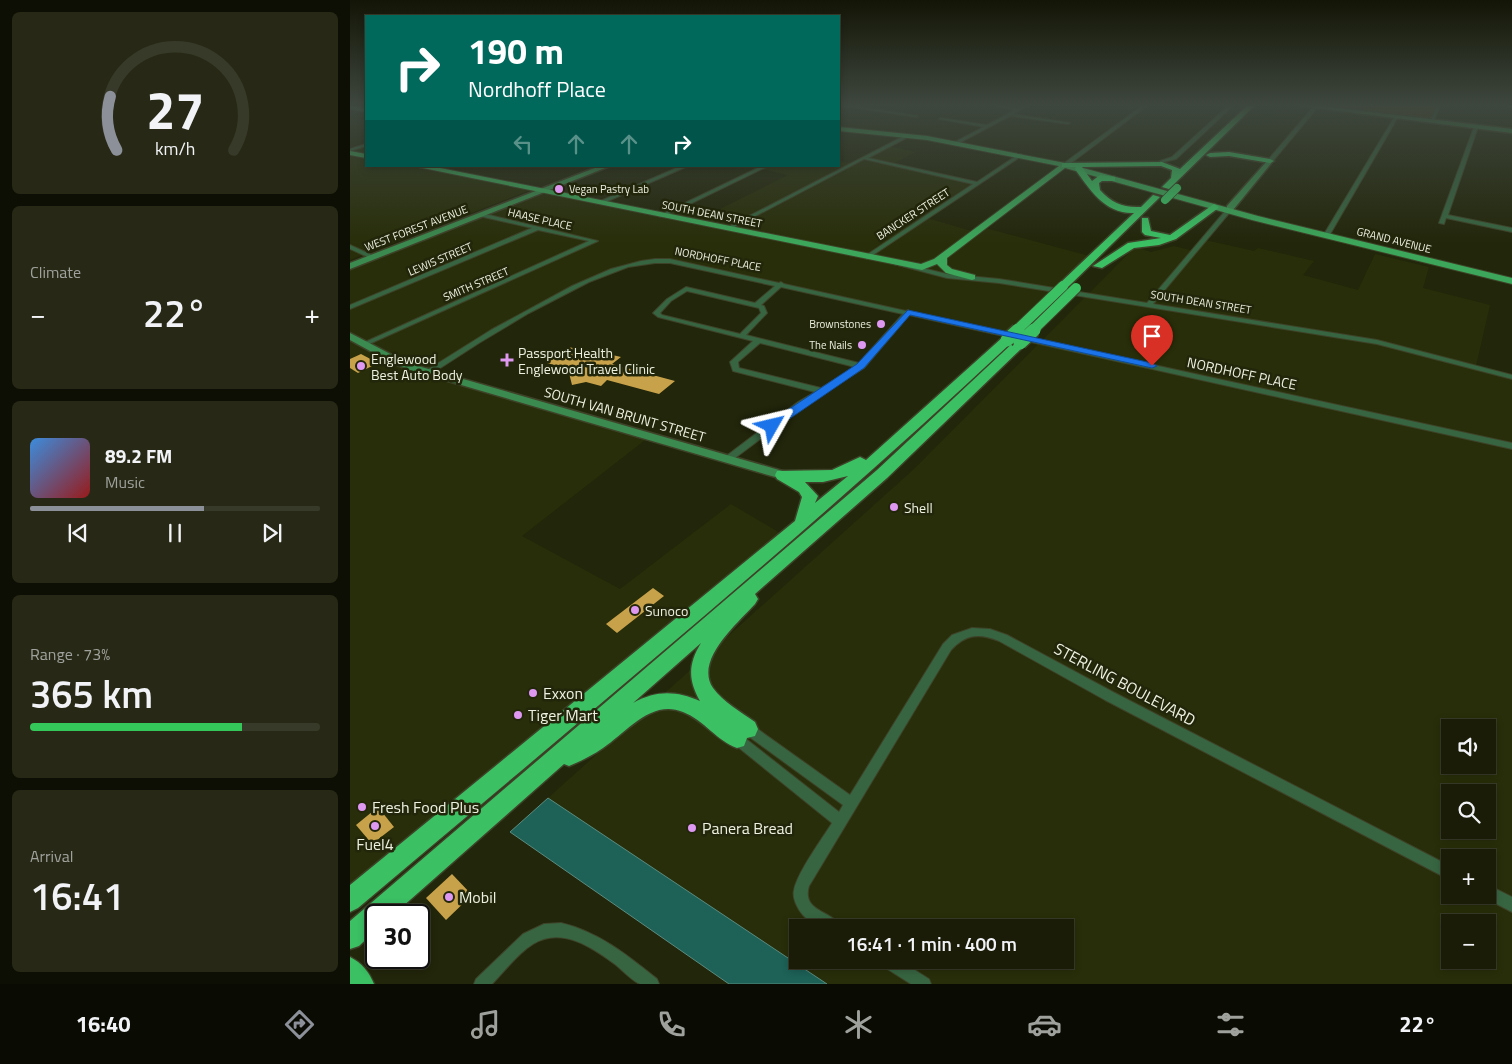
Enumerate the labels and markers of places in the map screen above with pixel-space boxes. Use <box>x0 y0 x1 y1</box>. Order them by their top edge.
place label: Vegan Pastry Lab <box>569 181 649 197</box>
marker: Vegan Pastry Lab <box>553 183 565 195</box>
pin <box>1131 315 1173 366</box>
place label: Brownstones <box>809 316 871 332</box>
marker: Brownstones <box>875 318 887 330</box>
place label: The Nails <box>809 337 852 353</box>
marker: The Nails <box>856 339 868 351</box>
place label: Passport Health Englewood Travel Clinic <box>518 342 655 379</box>
place label: Englewood Best Auto Body <box>371 348 463 385</box>
marker: Passport Health Englewood Travel Clinic <box>500 353 514 367</box>
marker: Englewood Best Auto Body <box>355 360 367 372</box>
place label: Shell <box>904 497 933 518</box>
marker: Shell <box>888 501 900 513</box>
place label: Sunoco <box>645 600 688 621</box>
marker: Sunoco <box>629 604 641 616</box>
place label: Exxon <box>543 681 583 705</box>
marker: Exxon <box>527 687 539 699</box>
place label: Tiger Mart <box>528 703 598 727</box>
marker: Tiger Mart <box>512 709 524 721</box>
place label: Fresh Food Plus <box>372 795 479 819</box>
marker: Fresh Food Plus <box>356 801 368 813</box>
place label: Panera Bread <box>702 816 793 840</box>
marker: Fuel4 <box>369 820 381 832</box>
marker: Panera Bread <box>686 822 698 834</box>
place label: Fuel4 <box>356 832 394 856</box>
place label: Mobil <box>459 885 496 909</box>
marker: Mobil <box>443 891 455 903</box>

